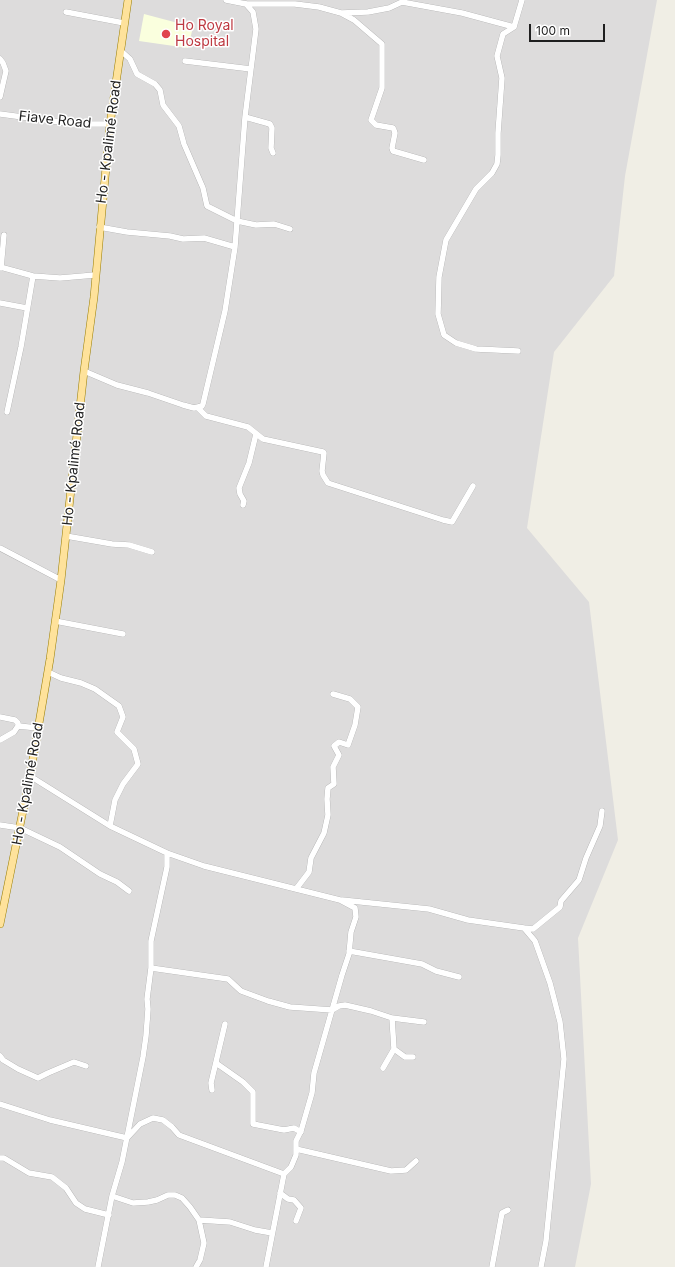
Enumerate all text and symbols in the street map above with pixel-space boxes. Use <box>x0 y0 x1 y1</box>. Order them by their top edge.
scale bar <box>531 16 607 42</box>
place label: Ho Royal Hospital <box>175 18 234 50</box>
text: 100 m <box>536 23 570 38</box>
marker: Ho Royal Hospital <box>160 28 172 40</box>
street label: Ho - Kpalimé Road <box>93 79 125 205</box>
street label: Fiave Road <box>18 108 92 132</box>
street label: Ho - Kpalimé Road <box>59 401 89 527</box>
street label: Ho - Kpalimé Road <box>9 721 47 847</box>

